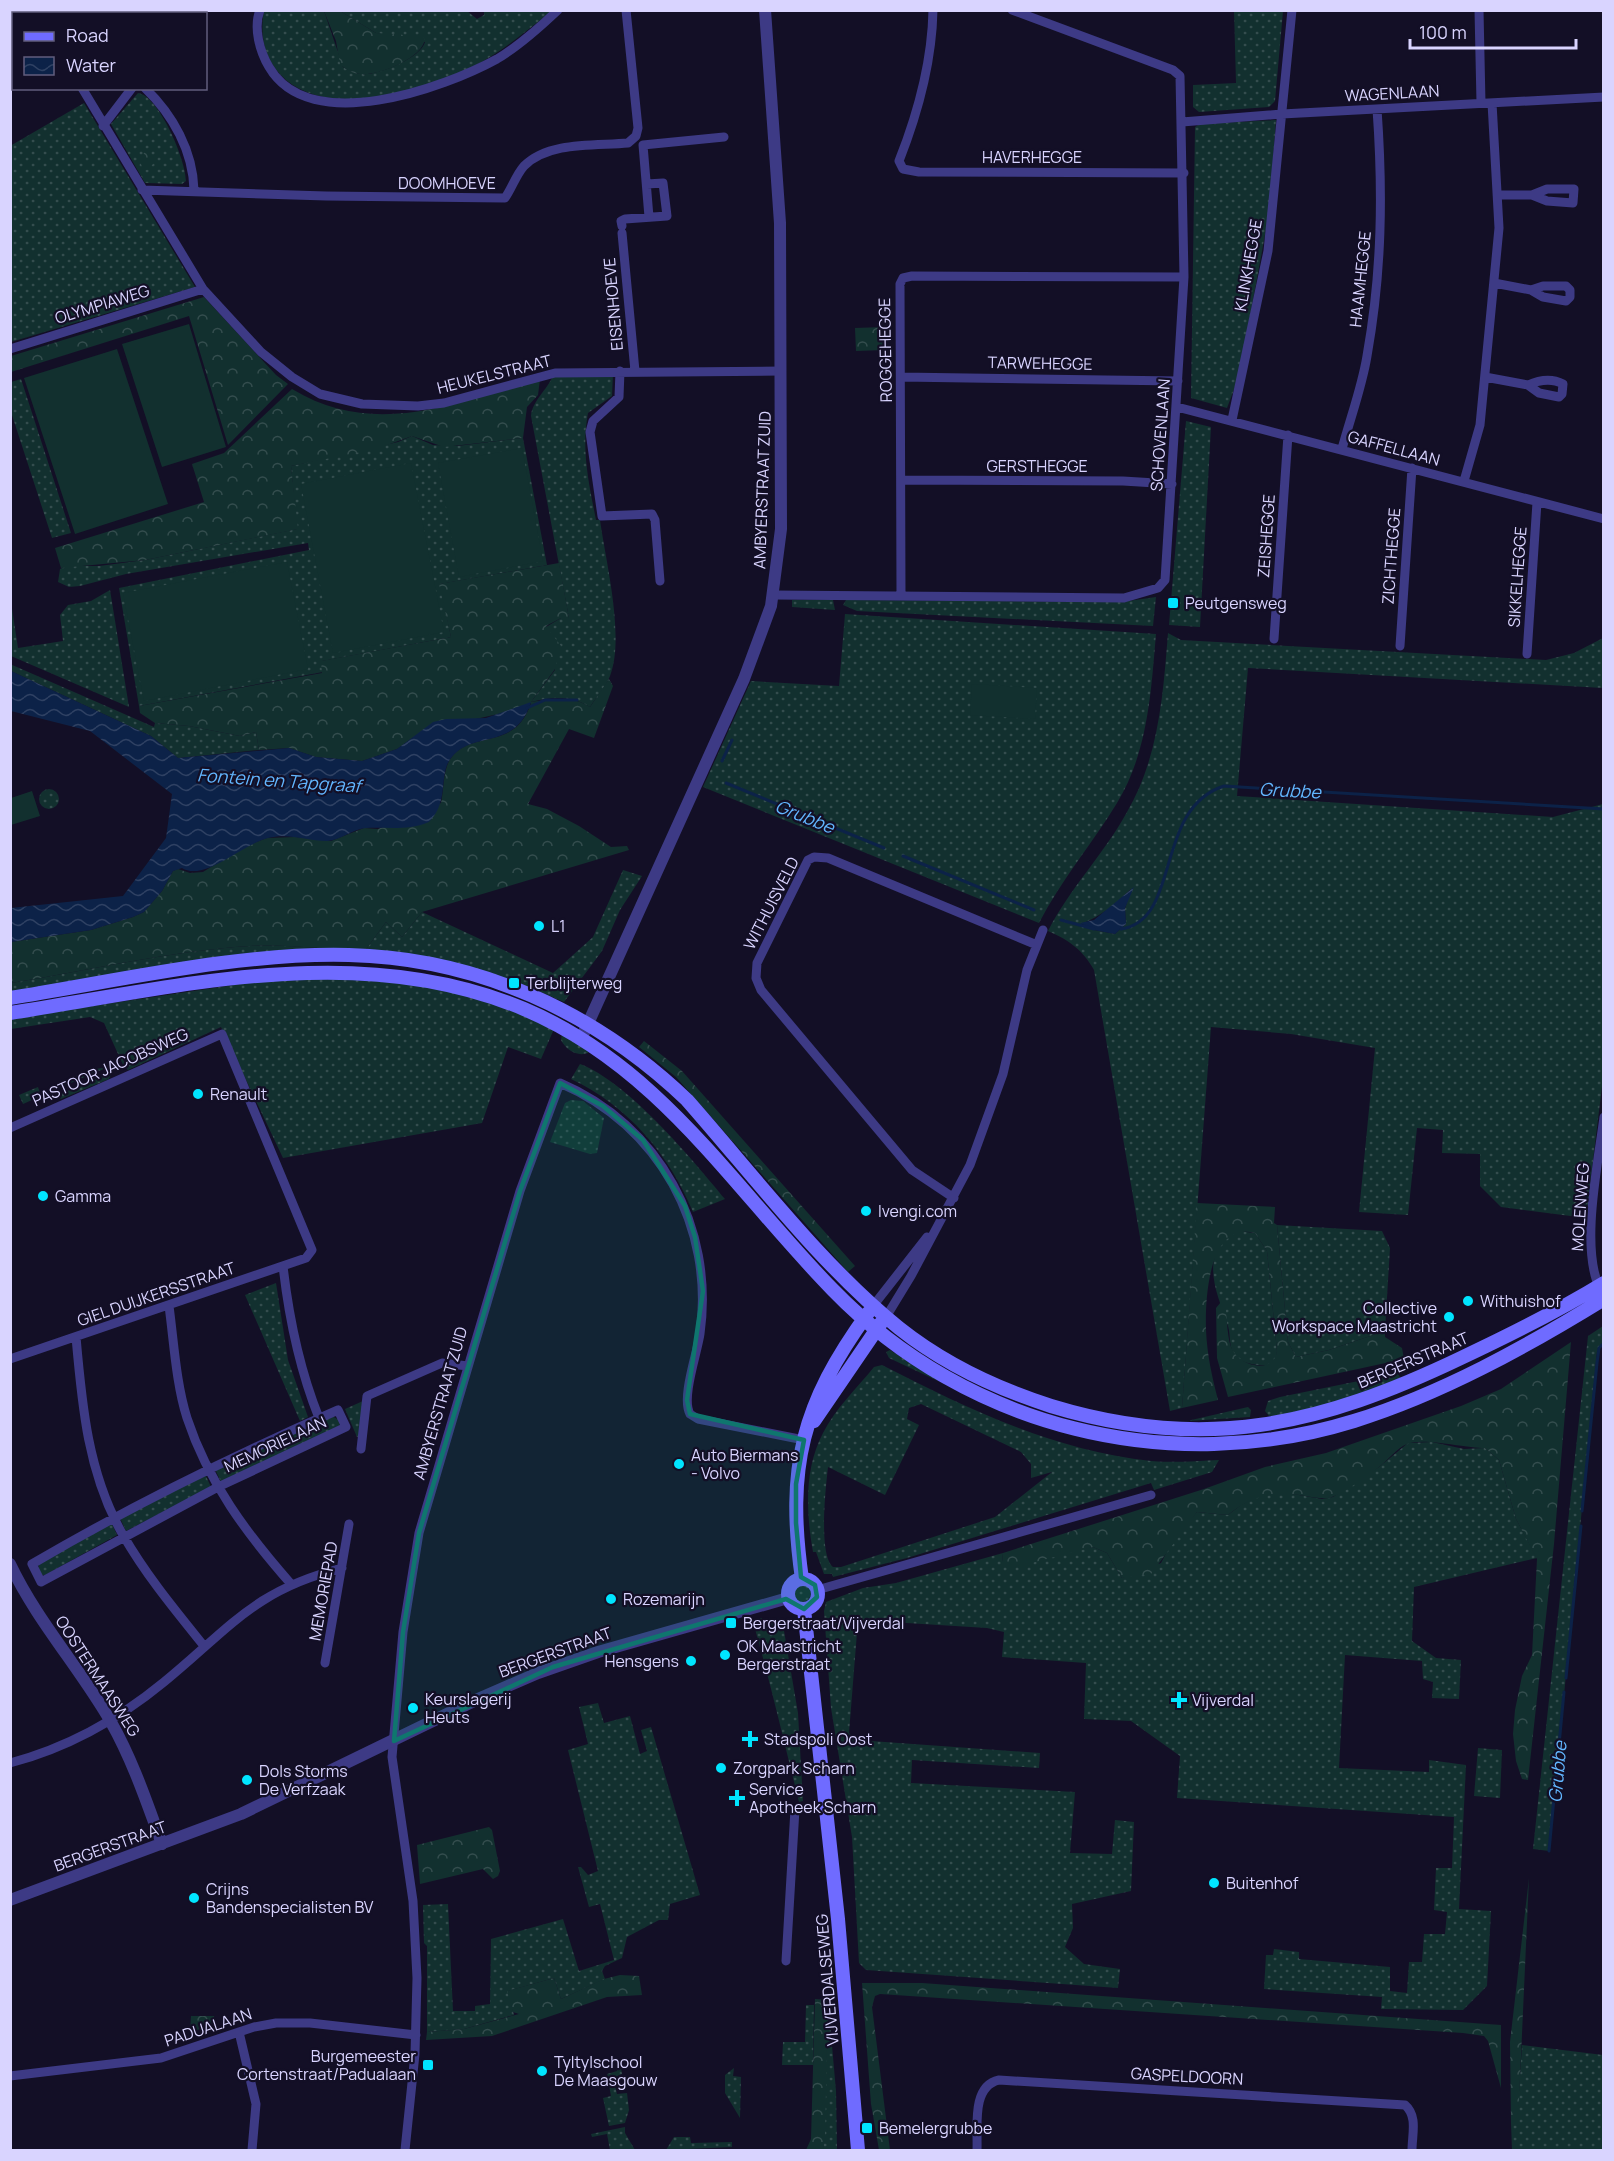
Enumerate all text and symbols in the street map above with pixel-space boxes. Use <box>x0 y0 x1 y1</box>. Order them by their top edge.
legend <box>12 12 207 90</box>
scale bar <box>1410 12 1576 50</box>
text: 100 m <box>1419 20 1467 44</box>
text: Road <box>66 23 109 47</box>
text: Water <box>66 53 116 77</box>
street label: WAGENLAAN <box>1344 80 1440 106</box>
street label: HAVERHEGGE <box>982 146 1082 168</box>
street label: DOOMHOEVE <box>398 172 496 194</box>
street label: KLINKHEGGE <box>1229 217 1267 313</box>
street label: HAAMHEGGE <box>1344 230 1376 328</box>
street label: EISENHOEVE <box>598 257 628 351</box>
street label: OLYMPIAWEG <box>52 279 152 329</box>
street label: ROGGEHEGGE <box>873 298 897 402</box>
street label: HEUKELSTRAAT <box>435 349 554 399</box>
street label: TARWEHEGGE <box>987 351 1093 375</box>
street label: SCHOVENLAAN <box>1145 378 1175 492</box>
street label: AMBYERSTRAAT ZUID <box>748 410 776 569</box>
street label: GAFFELLAAN <box>1346 425 1442 471</box>
street label: GERSTHEGGE <box>986 455 1088 477</box>
street label: ZEISHEGGE <box>1252 493 1280 579</box>
street label: ZICHTHEGGE <box>1377 507 1405 605</box>
street label: SIKKELHEGGE <box>1502 526 1532 628</box>
place label: Peutgensweg <box>1185 592 1287 614</box>
marker: Peutgensweg <box>1166 596 1180 610</box>
water label: Fontein en Tapgraaf <box>196 762 365 798</box>
water label: Grubbe <box>1259 776 1323 804</box>
water label: Grubbe <box>772 793 839 839</box>
street label: WITHUISVELD <box>738 853 804 953</box>
place label: L1 <box>551 915 565 937</box>
marker: L1 <box>532 919 546 933</box>
place label: Terblijterweg <box>526 972 622 994</box>
marker: Terblijterweg <box>507 976 521 990</box>
street label: PASTOOR JACOBSWEG <box>28 1023 192 1111</box>
place label: Renault <box>210 1083 267 1105</box>
marker: Renault <box>191 1087 205 1101</box>
street label: MOLENWEG <box>1566 1162 1594 1252</box>
place label: Gamma <box>55 1185 111 1207</box>
marker: Gamma <box>36 1189 50 1203</box>
place label: Ivengi.com <box>878 1200 957 1222</box>
marker: Ivengi.com <box>859 1204 873 1218</box>
street label: GIEL DUIJKERSSTRAAT <box>74 1256 238 1331</box>
place label: Withuishof <box>1480 1290 1561 1312</box>
marker: Withuishof <box>1461 1294 1475 1308</box>
place label: Collective Workspace Maastricht <box>1272 1297 1437 1337</box>
marker: Collective Workspace Maastricht <box>1442 1310 1456 1324</box>
street label: AMBYERSTRAAT ZUID <box>408 1324 472 1482</box>
street label: BERGERSTRAAT <box>1354 1327 1472 1393</box>
street label: MEMORIELAAN <box>220 1411 330 1477</box>
place label: Auto Biermans - Volvo <box>691 1444 798 1484</box>
marker: Auto Biermans - Volvo <box>672 1457 686 1471</box>
street label: MEMORIEPAD <box>303 1539 343 1642</box>
place label: Rozemarijn <box>623 1588 705 1610</box>
marker: Rozemarijn <box>604 1592 618 1606</box>
street label: OOSTERMAASWEG <box>51 1611 145 1741</box>
place label: Bergerstraat/Vijverdal <box>743 1612 904 1634</box>
marker: Bergerstraat/Vijverdal <box>724 1616 738 1630</box>
street label: BERGERSTRAAT <box>496 1621 615 1683</box>
place label: OK Maastricht Bergerstraat <box>737 1635 841 1675</box>
marker: OK Maastricht Bergerstraat <box>718 1648 732 1662</box>
place label: Hensgens <box>605 1650 679 1672</box>
marker: Hensgens <box>684 1654 698 1668</box>
place label: Keurslagerij Heuts <box>425 1688 512 1728</box>
place label: Vijverdal <box>1192 1689 1254 1711</box>
marker: Vijverdal <box>1170 1691 1188 1709</box>
marker: Keurslagerij Heuts <box>406 1701 420 1715</box>
place label: Stadspoli Oost <box>764 1728 872 1750</box>
marker: Stadspoli Oost <box>741 1730 759 1748</box>
water label: Grubbe <box>1542 1739 1572 1804</box>
place label: Zorgpark Scharn <box>733 1757 855 1779</box>
place label: Dols Storms De Verfzaak <box>259 1760 348 1800</box>
marker: Zorgpark Scharn <box>714 1761 728 1775</box>
marker: Dols Storms De Verfzaak <box>240 1773 254 1787</box>
place label: Service Apotheek Scharn <box>749 1778 876 1818</box>
marker: Service Apotheek Scharn <box>730 1791 744 1805</box>
street label: BERGERSTRAAT <box>51 1815 170 1877</box>
place label: Buitenhof <box>1226 1872 1299 1894</box>
marker: Buitenhof <box>1207 1876 1221 1890</box>
place label: Crijns Bandenspecialisten BV <box>206 1878 374 1918</box>
marker: Crijns Bandenspecialisten BV <box>187 1891 201 1905</box>
street label: VIJVERDALSEWEG <box>810 1913 844 2047</box>
street label: PADUALAAN <box>162 2003 254 2051</box>
place label: Burgemeester Cortenstraat/Padualaan <box>237 2045 416 2085</box>
place label: Tyltylschool De Maasgouw <box>554 2051 658 2091</box>
marker: Burgemeester Cortenstraat/Padualaan <box>421 2058 435 2072</box>
street label: GASPELDOORN <box>1130 2062 1244 2090</box>
marker: Tyltylschool De Maasgouw <box>535 2064 549 2078</box>
place label: Bemelergrubbe <box>879 2117 992 2139</box>
marker: Bemelergrubbe <box>860 2121 874 2135</box>

